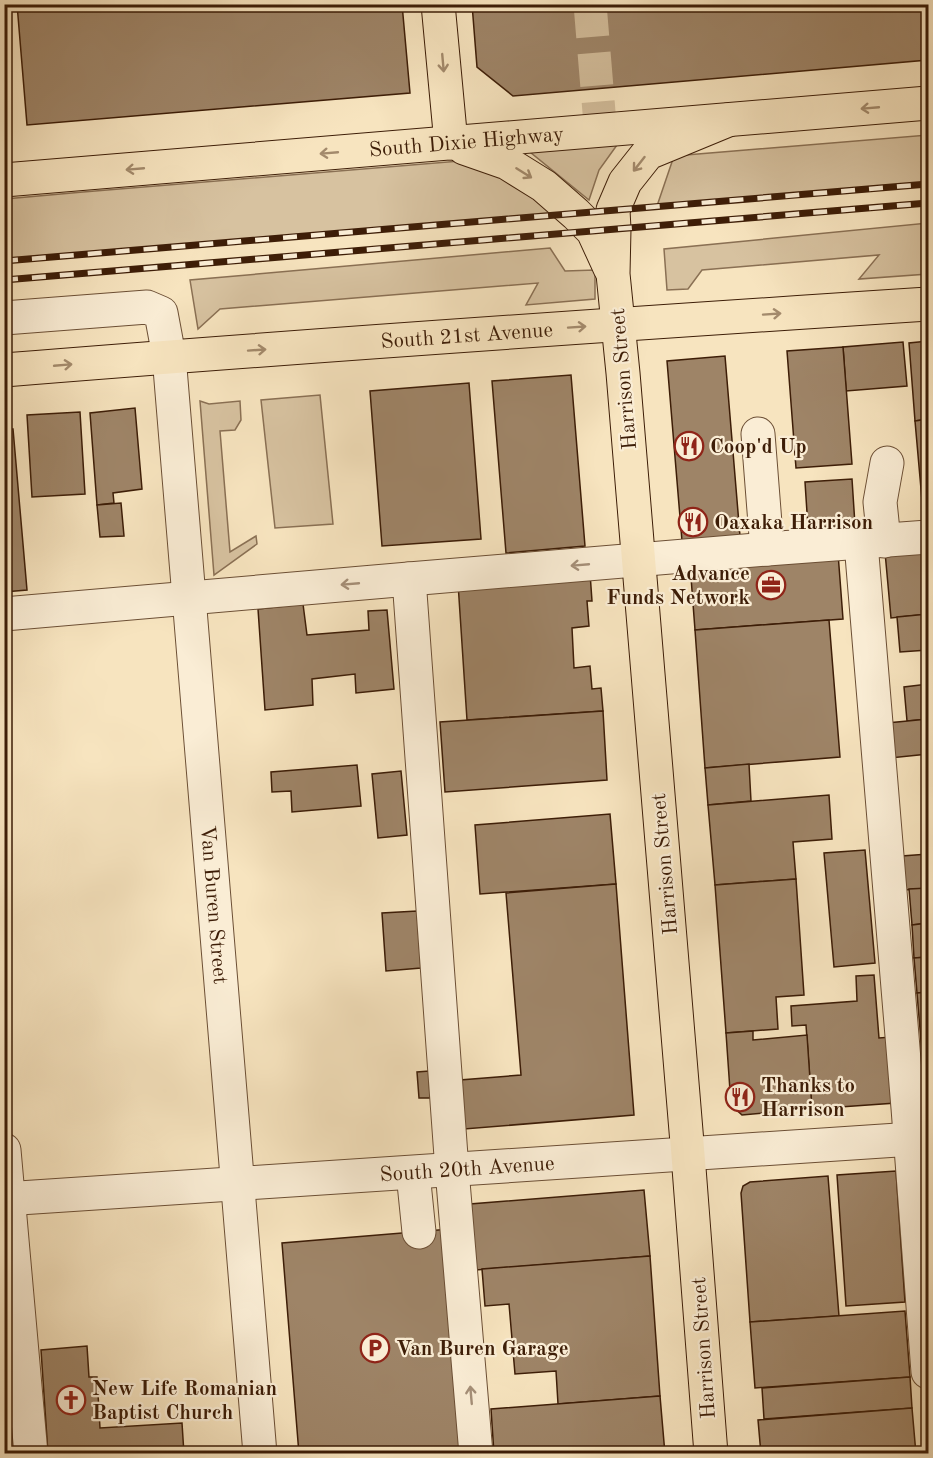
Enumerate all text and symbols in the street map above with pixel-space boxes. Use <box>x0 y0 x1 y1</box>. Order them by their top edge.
one-way arrow <box>438 52 449 72</box>
one-way arrow <box>861 103 881 114</box>
street label: South Dixie Highway <box>368 124 565 162</box>
one-way arrow <box>320 148 340 159</box>
one-way arrow <box>633 155 646 171</box>
one-way arrow <box>126 164 146 175</box>
one-way arrow <box>515 168 532 180</box>
street label: Harrison Street <box>608 307 641 451</box>
one-way arrow <box>762 309 781 320</box>
street label: South 21st Avenue <box>380 320 554 353</box>
one-way arrow <box>567 321 587 332</box>
one-way arrow <box>247 344 267 355</box>
one-way arrow <box>52 359 72 370</box>
restaurant icon: Coop'd Up <box>673 430 705 462</box>
place label: Coop'd Up <box>710 437 807 458</box>
restaurant icon: Oaxaka Harrison <box>677 506 709 538</box>
place label: Oaxaka Harrison <box>714 513 873 534</box>
one-way arrow <box>570 560 590 571</box>
place label: Advance Funds Network <box>606 564 750 609</box>
office icon: Advance Funds Network <box>755 569 787 601</box>
one-way arrow <box>341 579 361 590</box>
street label: Harrison Street <box>649 792 682 936</box>
street label: Van Buren Street <box>196 825 230 985</box>
place label: Thanks to Harrison <box>761 1076 855 1121</box>
restaurant icon: Thanks to Harrison <box>724 1081 756 1113</box>
street label: South 20th Avenue <box>379 1154 555 1186</box>
street label: Harrison Street <box>689 1276 720 1420</box>
parking icon: Van Buren Garage <box>359 1332 391 1364</box>
place label: Van Buren Garage <box>396 1339 569 1360</box>
place label: New Life Romanian Baptist Church <box>92 1379 277 1424</box>
church icon: New Life Romanian Baptist Church <box>55 1384 87 1416</box>
one-way arrow <box>465 1386 476 1406</box>

